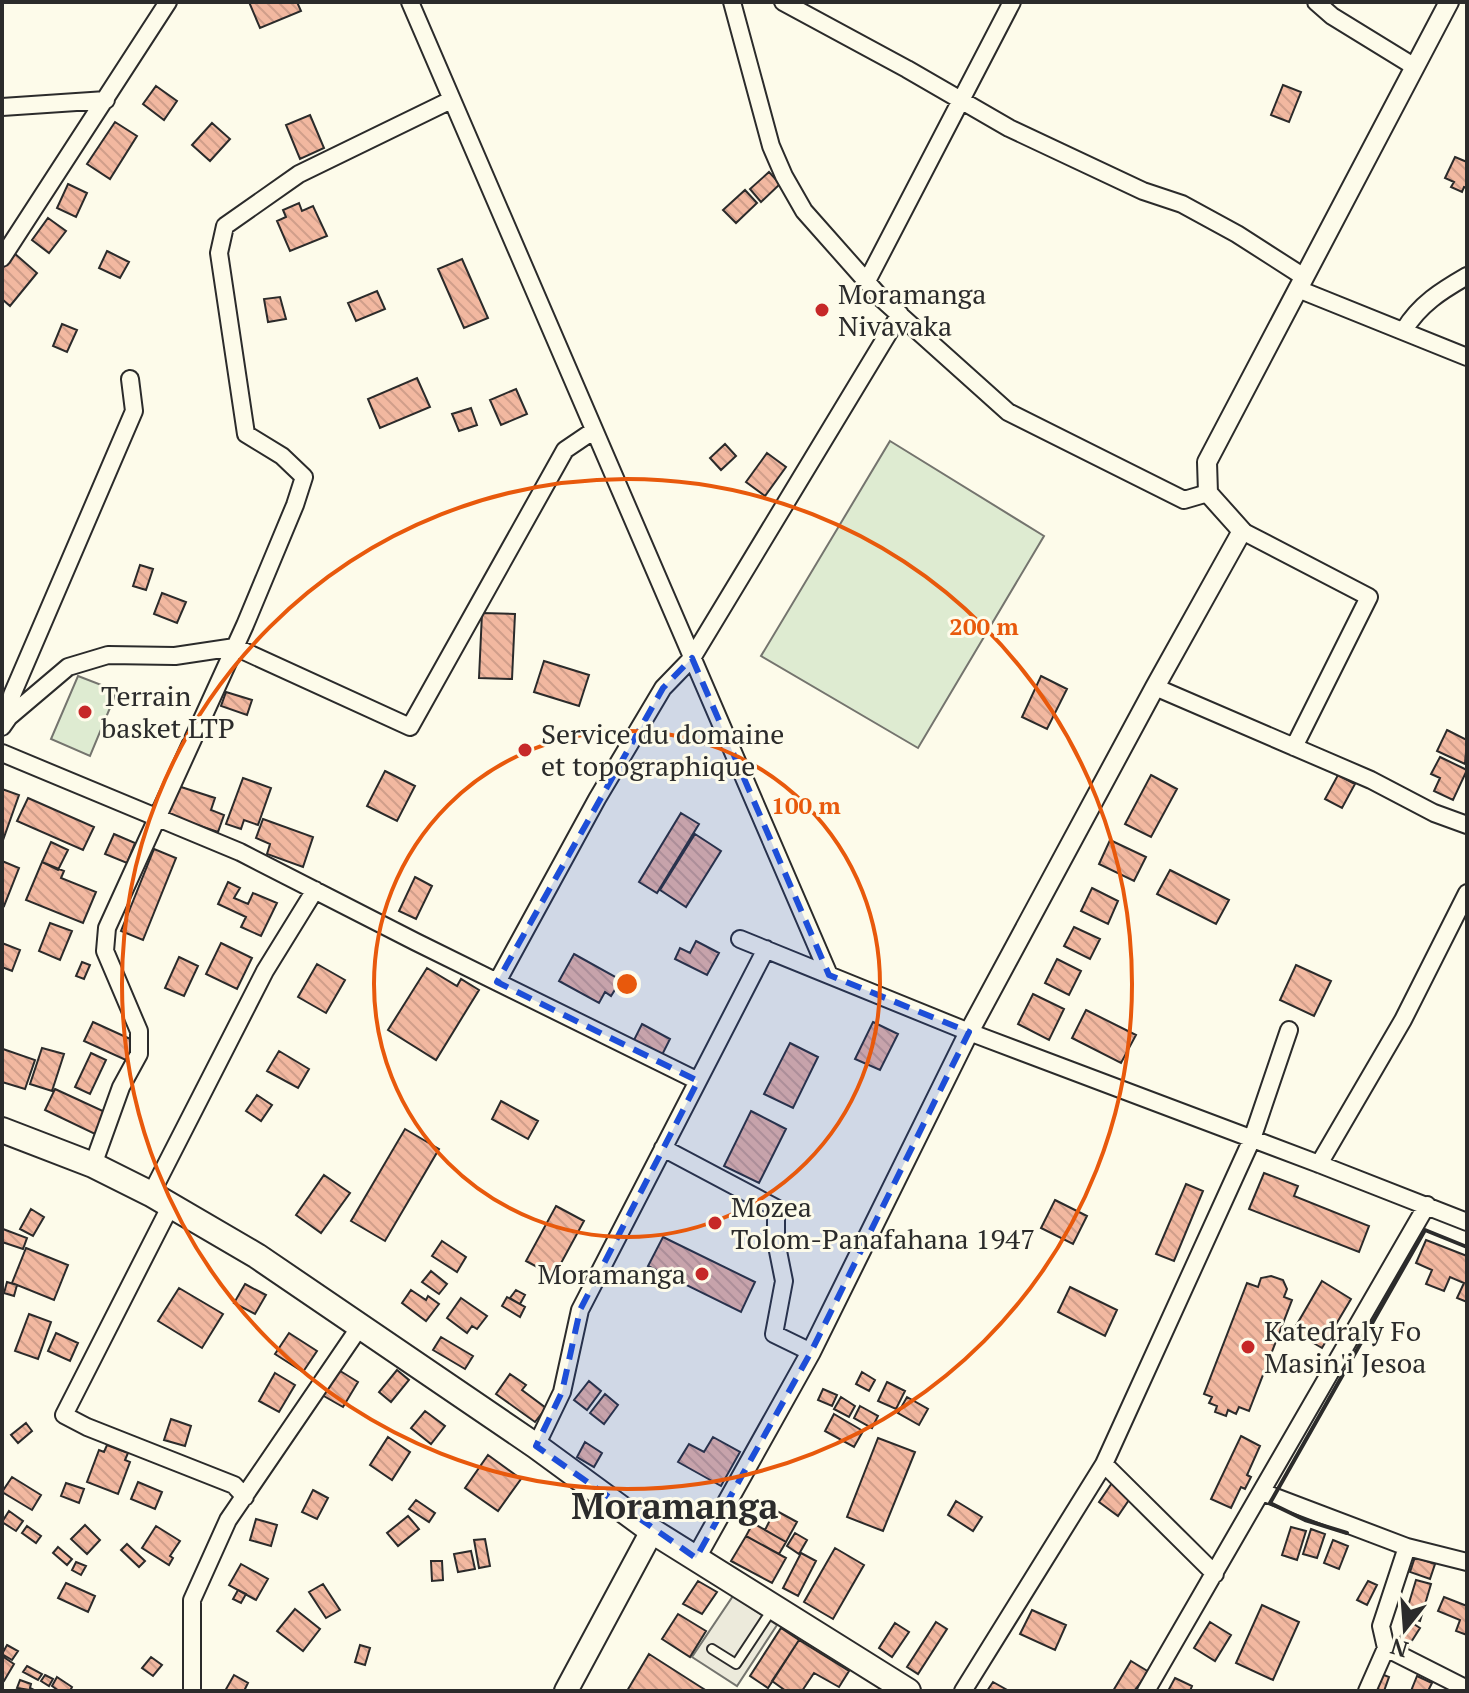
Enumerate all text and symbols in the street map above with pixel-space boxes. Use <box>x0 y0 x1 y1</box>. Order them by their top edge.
place label: Moramanga Nivavaka <box>838 275 986 344</box>
marker: Moramanga Nivavaka <box>813 301 831 319</box>
text: 200 m <box>949 610 1019 642</box>
place label: Terrain basket LTP <box>101 677 235 746</box>
marker: Terrain basket LTP <box>76 703 94 721</box>
place label: Service du domaine et topographique <box>541 715 784 784</box>
marker: Service du domaine et topographique <box>516 741 534 759</box>
text: 100 m <box>771 789 841 821</box>
centre of rings <box>613 970 641 998</box>
place label: Mozea Tolom-Panafahana 1947 <box>731 1188 1035 1257</box>
marker: Mozea Tolom-Panafahana 1947 <box>706 1214 724 1232</box>
place label: Moramanga <box>538 1255 686 1292</box>
marker: Moramanga <box>693 1265 711 1283</box>
place label: Katedraly Fo Masin'i Jesoa <box>1264 1312 1426 1381</box>
marker: Katedraly Fo Masin'i Jesoa <box>1239 1338 1257 1356</box>
district label: Moramanga <box>571 1482 779 1529</box>
north arrow <box>1365 1589 1445 1669</box>
text: N <box>1386 1632 1411 1665</box>

